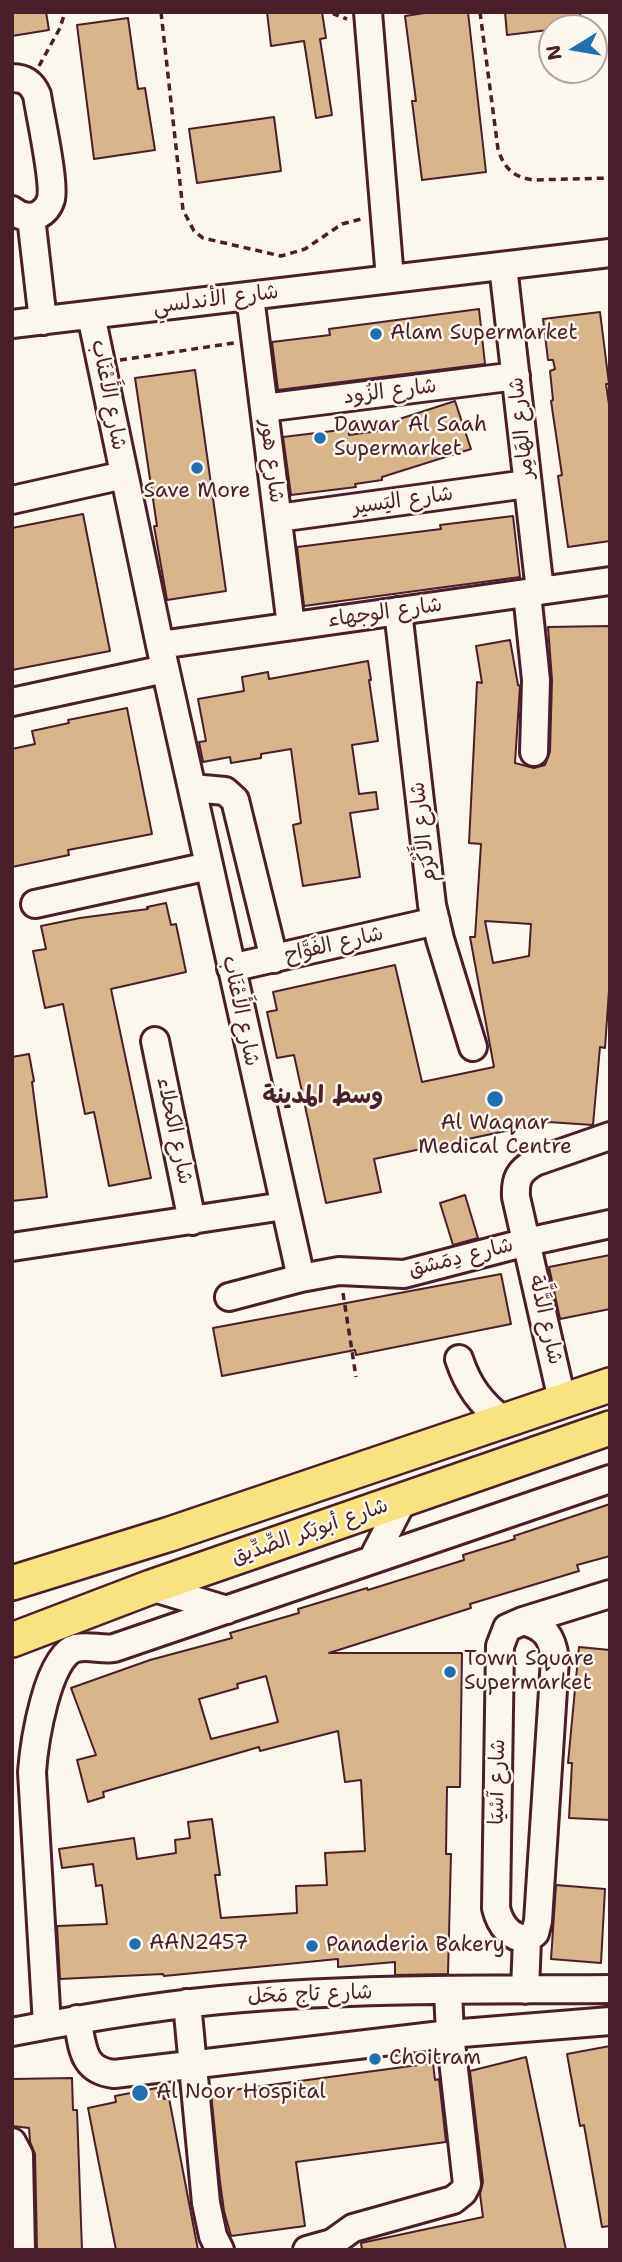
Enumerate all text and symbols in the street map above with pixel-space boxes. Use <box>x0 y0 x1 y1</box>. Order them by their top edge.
north arrow <box>538 14 608 84</box>
text: N <box>540 43 568 62</box>
street label: شارع الأندلسي <box>152 280 280 320</box>
place label: Alam Supermarket <box>390 321 578 347</box>
marker: Alam Supermarket <box>368 326 384 342</box>
street label: شارع الأَعْنَاب <box>85 337 131 453</box>
street label: شارع الزُود <box>342 374 438 410</box>
street label: شارع الهَامِر <box>504 376 540 480</box>
place label: Dawar Al Saah Supermarket <box>334 413 487 463</box>
street label: شارع هور <box>253 418 289 504</box>
marker: Dawar Al Saah Supermarket <box>312 430 328 446</box>
marker: Save More <box>189 460 205 476</box>
place label: Save More <box>144 479 250 505</box>
street label: شارع اليَسير <box>351 481 455 521</box>
street label: شارع الوجهاء <box>326 593 444 633</box>
street label: شارع الأَكْرَم <box>405 780 443 884</box>
street label: شارع الفَوَّاح <box>282 921 386 969</box>
street label: شارع الأَعْنَاب <box>216 953 264 1069</box>
street label: شارع الكحلاء <box>150 1075 198 1187</box>
district label: وسط المدينة <box>263 1083 383 1111</box>
marker: Al Waqnar Medical Centre <box>485 1089 505 1109</box>
place label: Al Waqnar Medical Centre <box>418 1111 572 1161</box>
street label: شارع دِمَشق <box>406 1233 516 1283</box>
street label: شارع الدَّلَّة <box>522 1273 568 1367</box>
street label: شارع أبوبَكر الصِّدِّيق <box>228 1493 392 1571</box>
place label: Town Square Supermarket <box>464 1647 594 1697</box>
marker: Town Square Supermarket <box>442 1664 458 1680</box>
street label: شارع آسْيَا <box>485 1739 511 1825</box>
place label: AAN2457 <box>149 1931 248 1957</box>
place label: Panaderia Bakery <box>326 1933 505 1959</box>
marker: AAN2457 <box>127 1936 143 1952</box>
marker: Panaderia Bakery <box>304 1938 320 1954</box>
street label: شارع تاج مَحَل <box>247 1980 373 2010</box>
place label: Choitram <box>389 2046 481 2072</box>
marker: Choitram <box>367 2051 383 2067</box>
place label: Al Noor Hospital <box>156 2080 326 2106</box>
marker: Al Noor Hospital <box>130 2083 150 2103</box>

